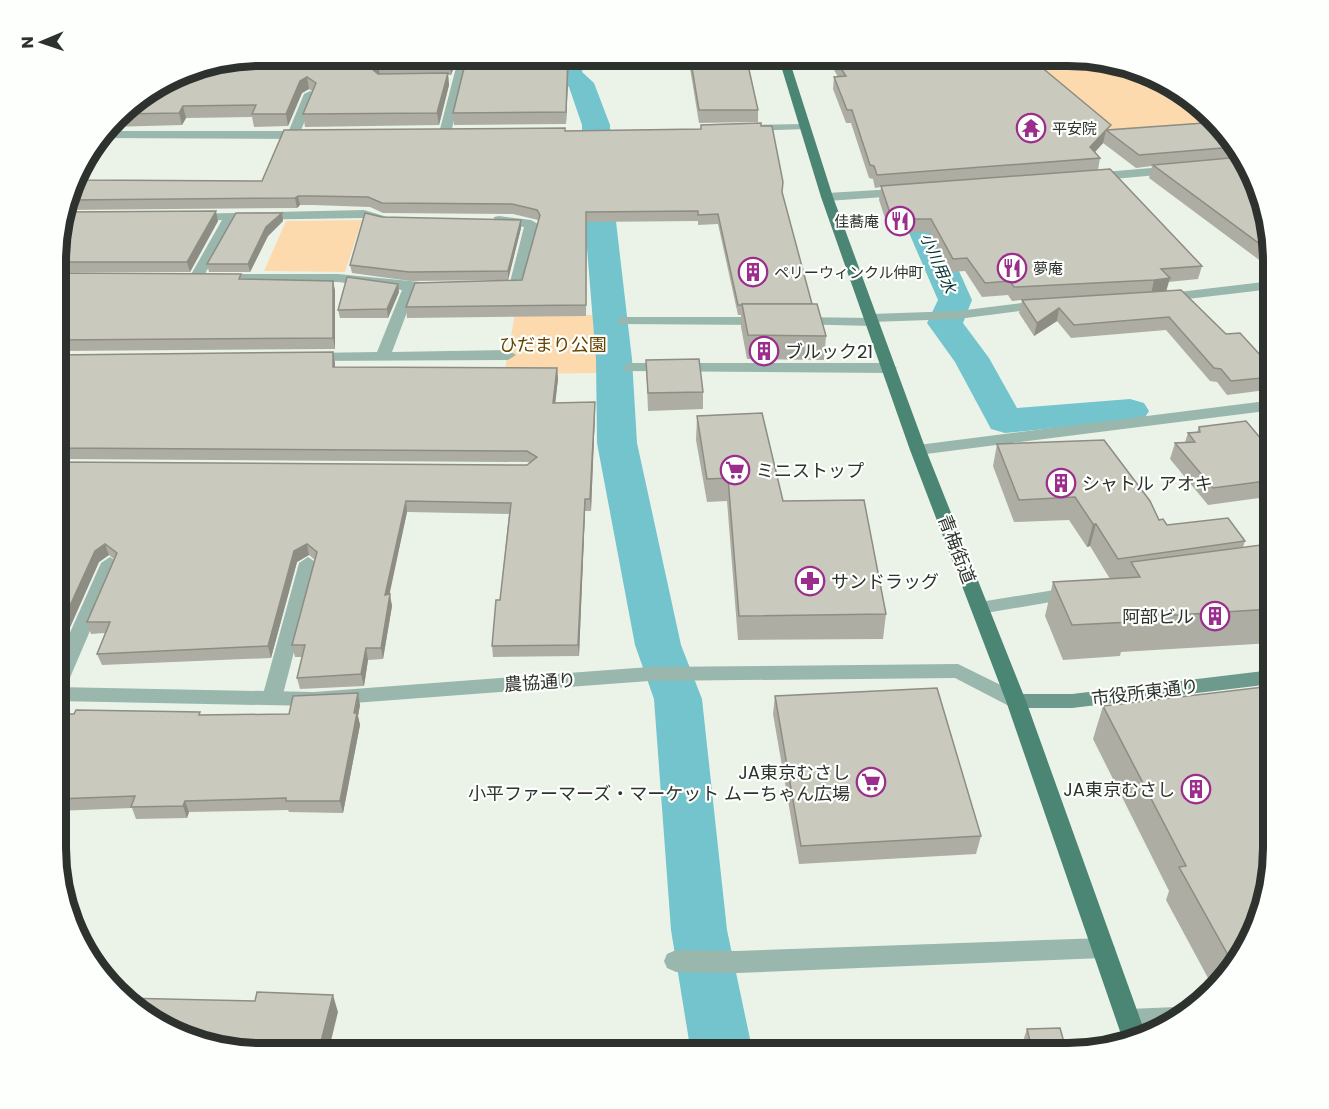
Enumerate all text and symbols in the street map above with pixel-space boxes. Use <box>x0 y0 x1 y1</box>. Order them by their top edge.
north arrow <box>12 12 72 72</box>
text: N <box>16 36 39 49</box>
temple icon: 平安院 <box>1015 112 1047 144</box>
place label: 平安院 <box>1052 118 1097 139</box>
restaurant icon: 佳蕎庵 <box>884 205 916 237</box>
place label: 佳蕎庵 <box>834 211 879 232</box>
water label: 小川用水 <box>914 229 962 299</box>
restaurant icon: 夢庵 <box>996 252 1028 284</box>
building icon: ペリーウィンクル仲町 <box>737 256 769 288</box>
place label: 夢庵 <box>1033 258 1063 279</box>
place label: ペリーウィンクル仲町 <box>774 262 924 283</box>
park label: ひだまり公園 <box>499 332 607 357</box>
building icon: ブルック21 <box>748 335 780 367</box>
place label: ブルック21 <box>785 339 873 364</box>
supermarket icon: ミニストップ <box>719 454 751 486</box>
place label: ミニストップ <box>756 458 864 483</box>
building icon: シャトル アオキ <box>1045 467 1077 499</box>
place label: シャトル アオキ <box>1082 471 1213 496</box>
street label: 青梅街道 <box>932 511 982 587</box>
pharmacy icon: サンドラッグ <box>794 565 826 597</box>
place label: サンドラッグ <box>831 569 939 594</box>
building icon: 阿部ビル <box>1199 600 1231 632</box>
place label: 阿部ビル <box>1122 604 1194 629</box>
street label: 農協通り <box>503 667 577 697</box>
street label: 市役所東通り <box>1090 673 1200 711</box>
place label: JA東京むさし 小平ファーマーズ・マーケット ムーちゃん広場 <box>468 760 850 806</box>
supermarket icon: JA東京むさし 小平ファーマーズ・マーケット ムーちゃん広場 <box>855 766 887 798</box>
building icon: JA東京むさし <box>1180 773 1212 805</box>
place label: JA東京むさし <box>1063 777 1175 802</box>

